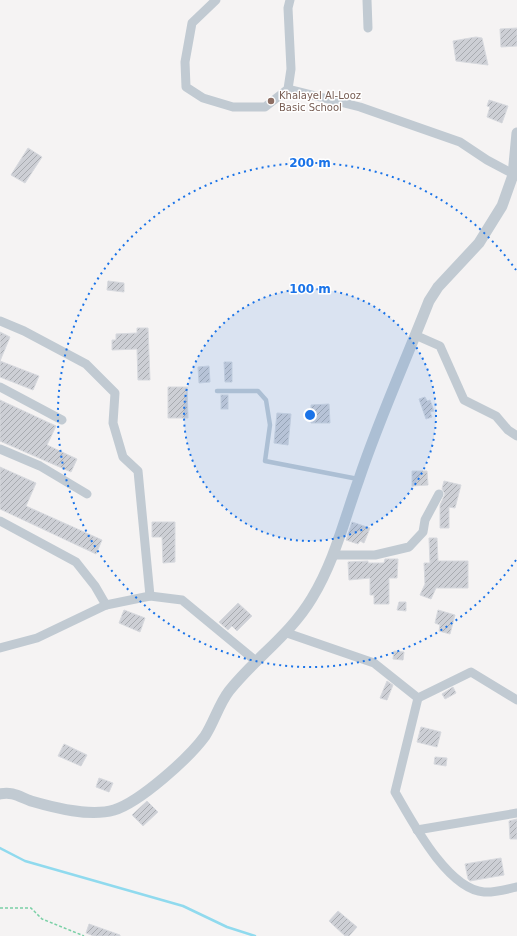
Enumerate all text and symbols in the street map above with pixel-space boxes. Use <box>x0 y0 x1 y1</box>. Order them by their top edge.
place label: Khalayel Al-Looz Basic School <box>279 90 361 113</box>
marker: Khalayel Al-Looz Basic School <box>266 96 276 106</box>
text: 200 m <box>289 156 331 170</box>
text: 100 m <box>289 282 331 296</box>
centre of rings <box>303 408 317 422</box>

